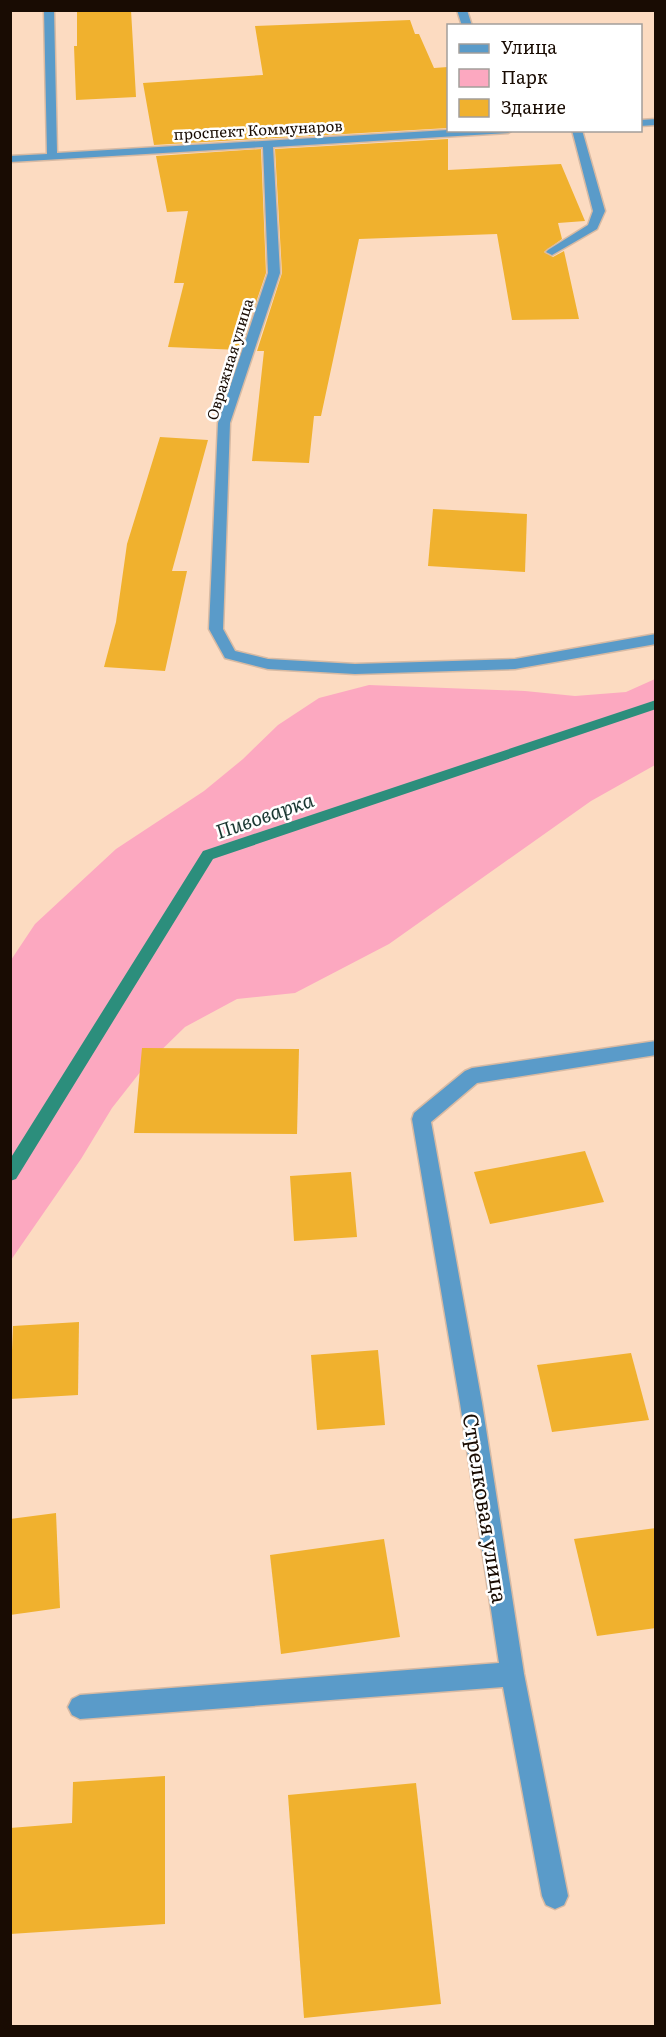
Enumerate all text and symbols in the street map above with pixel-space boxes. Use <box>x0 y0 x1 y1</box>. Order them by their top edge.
legend <box>447 24 642 132</box>
text: Улица <box>501 33 557 60</box>
text: Парк <box>501 63 548 90</box>
text: Здание <box>501 93 566 120</box>
street label: проспект Коммунаров <box>173 113 343 145</box>
street label: Овражная улица <box>200 294 259 423</box>
water label: Пивоварка <box>211 783 318 845</box>
street label: Стрелковая улица <box>457 1411 517 1606</box>

